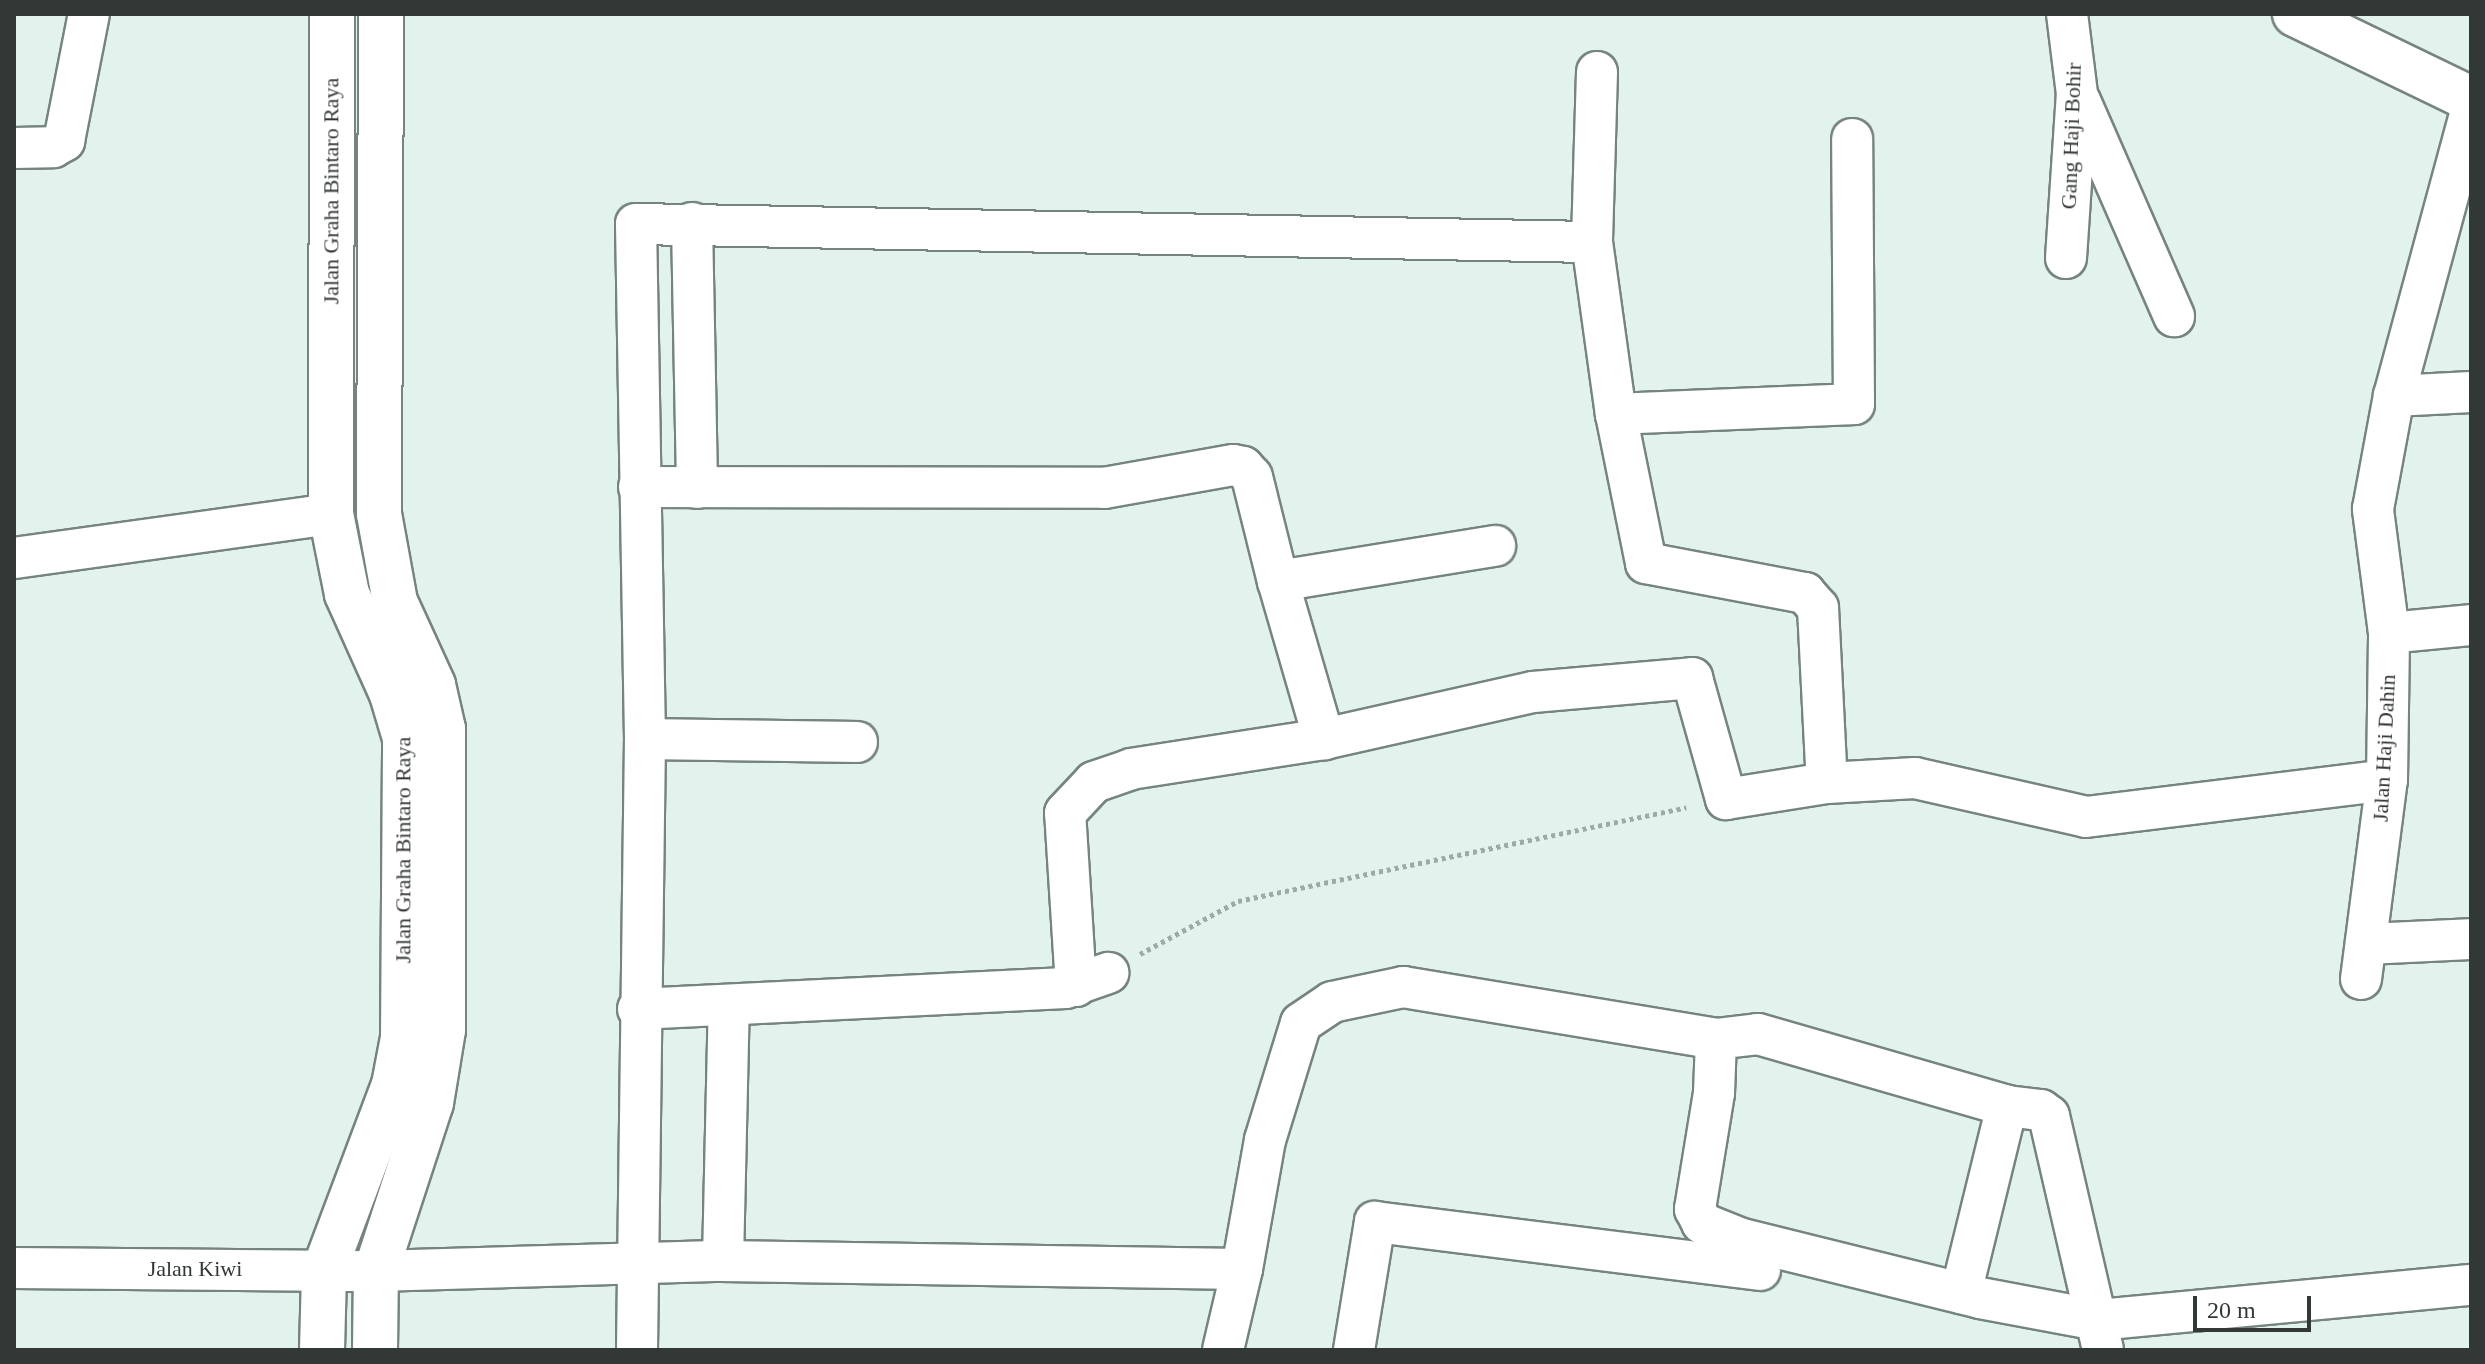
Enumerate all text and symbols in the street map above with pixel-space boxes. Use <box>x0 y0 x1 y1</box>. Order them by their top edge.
street label: Gang Haji Bohir <box>2055 62 2087 210</box>
street label: Jalan Graha Bintaro Raya <box>318 78 344 304</box>
street label: Jalan Haji Dahin <box>2367 673 2401 823</box>
street label: Jalan Graha Bintaro Raya <box>390 737 416 963</box>
street label: Jalan Kiwi <box>148 1256 242 1282</box>
scale bar <box>2197 1280 2315 1330</box>
text: 20 m <box>2207 1297 2256 1323</box>

